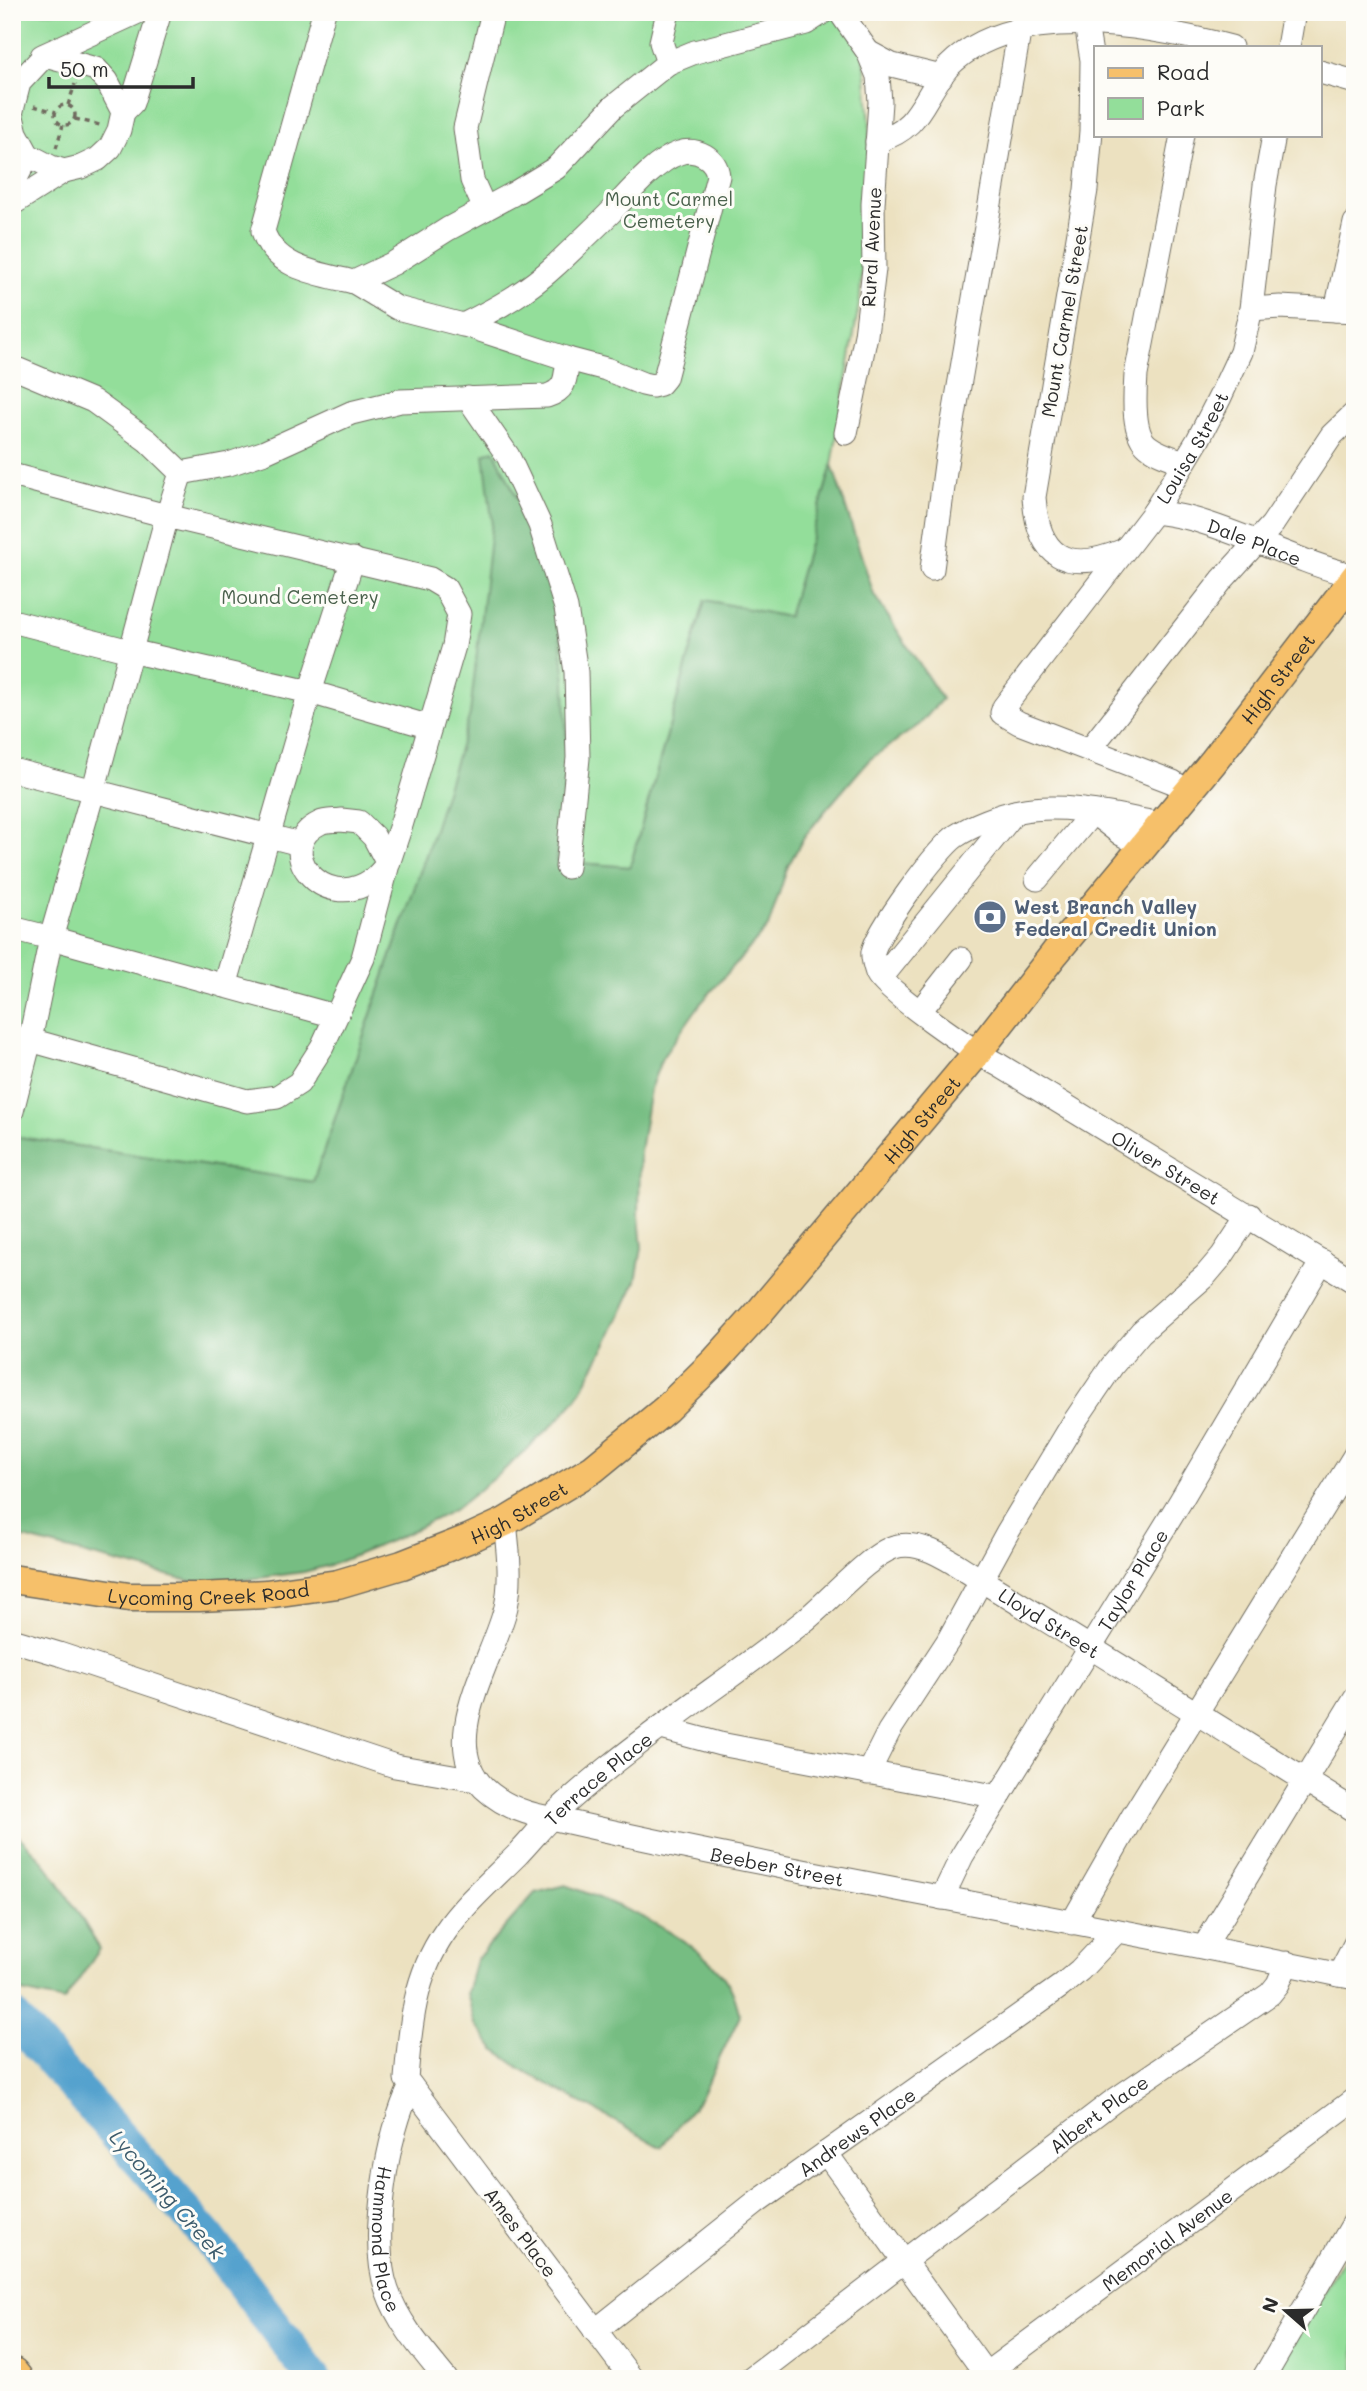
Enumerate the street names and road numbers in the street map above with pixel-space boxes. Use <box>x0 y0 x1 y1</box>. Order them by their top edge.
street label: Rural Avenue <box>855 186 887 308</box>
street label: Mount Carmel Street <box>1035 223 1093 419</box>
street label: Louisa Street <box>1150 387 1233 508</box>
street label: Dale Place <box>1204 512 1305 571</box>
street label: High Street <box>1235 628 1320 729</box>
street label: High Street <box>877 1070 965 1169</box>
street label: Oliver Street <box>1107 1124 1225 1210</box>
street label: High Street <box>466 1475 572 1549</box>
street label: Taylor Place <box>1091 1524 1173 1635</box>
street label: Lycoming Creek Road <box>106 1576 310 1610</box>
street label: Lloyd Street <box>994 1582 1105 1663</box>
street label: Terrace Place <box>538 1726 657 1830</box>
street label: Beeber Street <box>708 1840 846 1891</box>
street label: Albert Place <box>1044 2069 1153 2158</box>
street label: Andrews Place <box>793 2081 920 2182</box>
street label: Hammond Place <box>367 2165 407 2316</box>
street label: Ames Place <box>479 2182 563 2282</box>
street label: Memorial Avenue <box>1096 2182 1237 2296</box>

